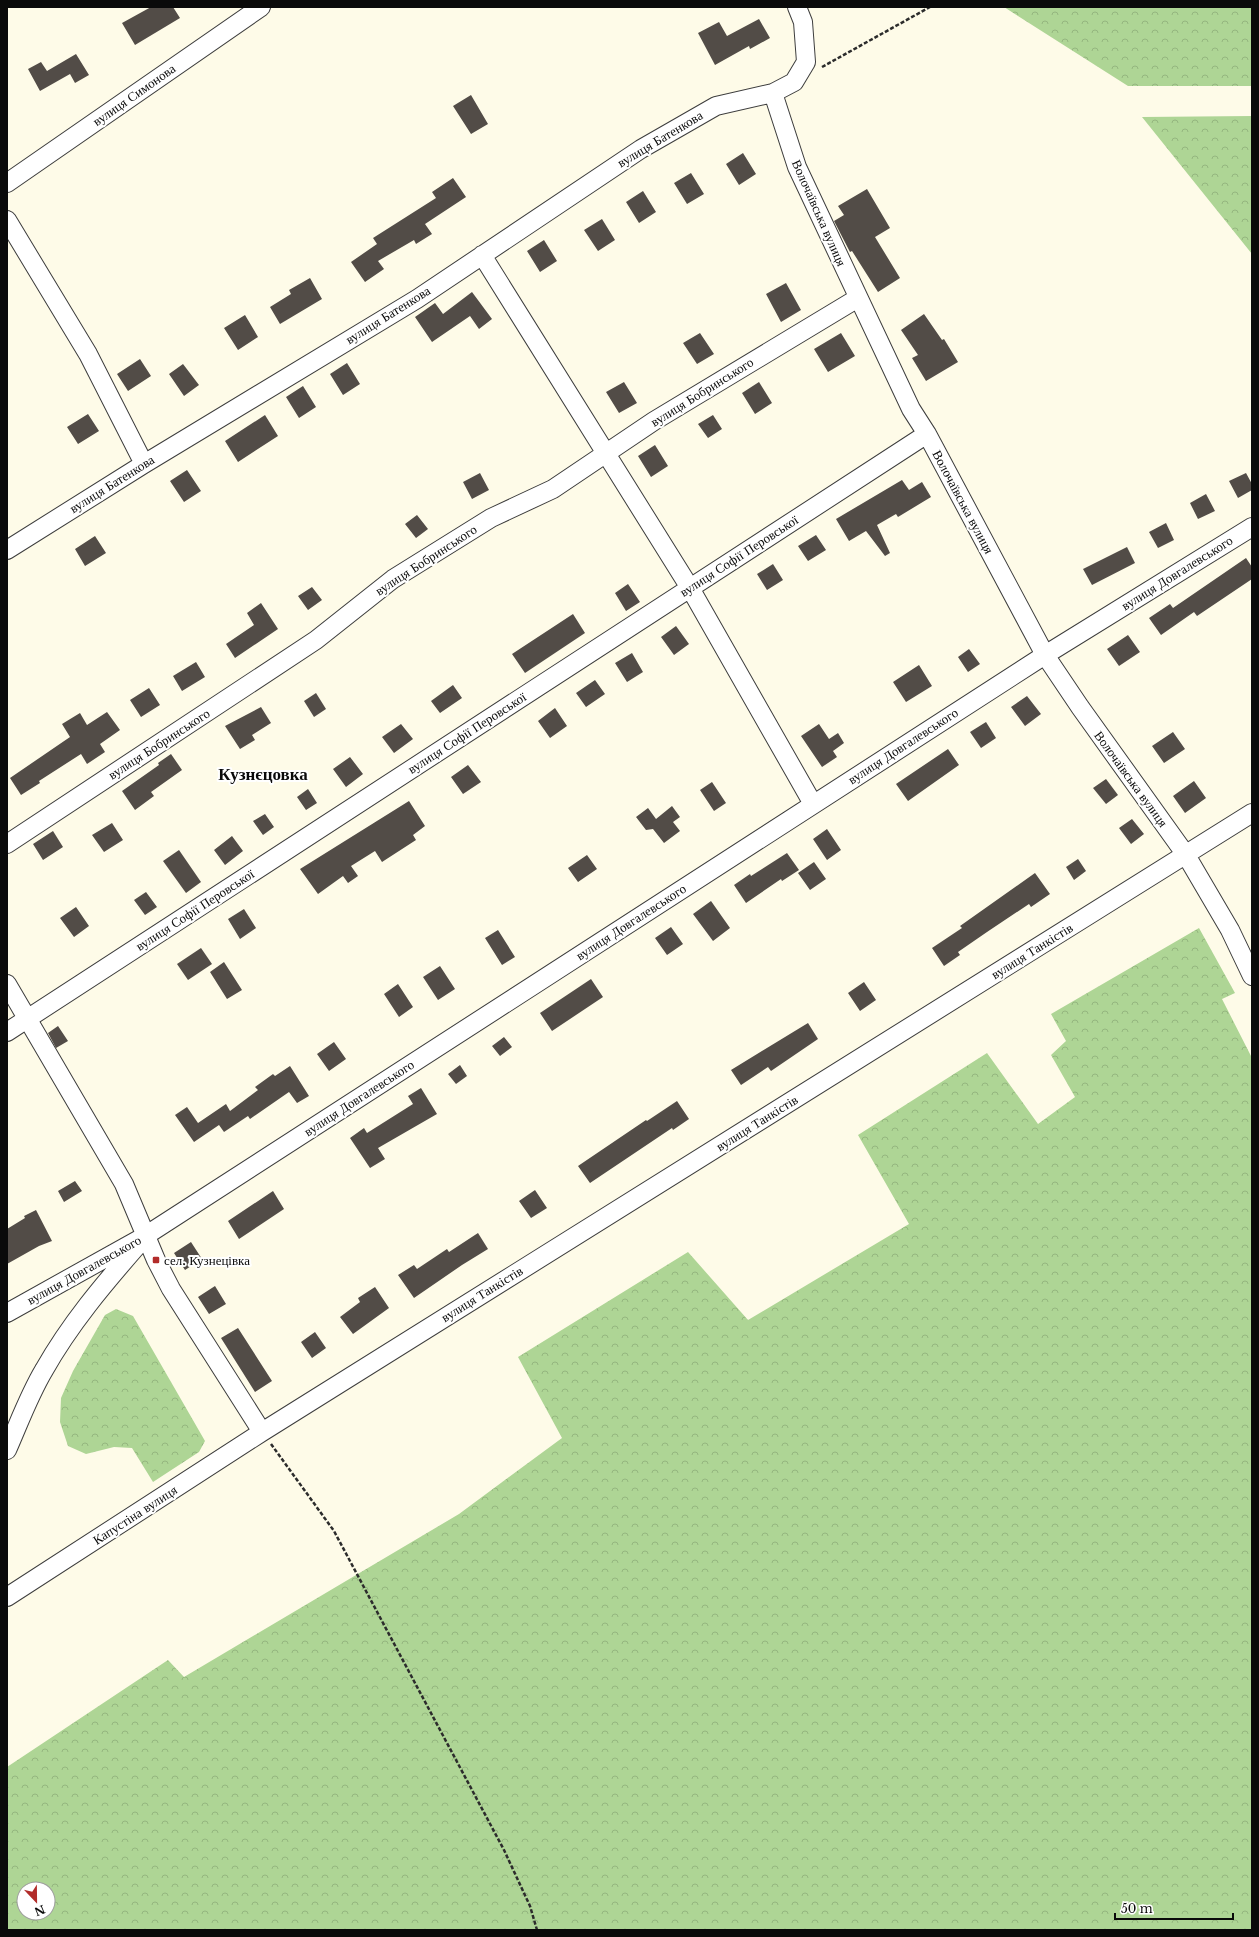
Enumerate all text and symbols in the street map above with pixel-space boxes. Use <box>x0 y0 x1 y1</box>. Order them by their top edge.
street label: вулиця Симонова <box>89 60 179 130</box>
street label: вулиця Батенкова <box>614 107 706 171</box>
street label: Волочаївська вулиця <box>788 157 850 269</box>
street label: вулиця Батенкова <box>342 282 434 348</box>
street label: вулиця Бобринського <box>647 354 757 430</box>
street label: Волочаївська вулиця <box>929 447 997 557</box>
street label: вулиця Батенкова <box>66 451 158 517</box>
street label: вулиця Софії Перовської <box>677 511 802 601</box>
street label: вулиця Бобринського <box>372 521 480 599</box>
street label: вулиця Довгалевського <box>1118 532 1236 614</box>
street label: вулиця Софії Перовської <box>405 688 530 778</box>
street label: вулиця Довгалевського <box>845 704 961 788</box>
street label: вулиця Бобринського <box>105 705 213 783</box>
street label: Волочаївська вулиця <box>1090 727 1172 831</box>
district label: Кузнєцовка <box>218 764 308 785</box>
street label: вулиця Софії Перовської <box>133 865 258 955</box>
street label: вулиця Довгалевського <box>573 880 689 964</box>
street label: вулиця Танкістів <box>988 919 1076 983</box>
street label: вулиця Довгалевського <box>301 1056 417 1140</box>
street label: вулиця Танкістів <box>713 1091 801 1155</box>
street label: вулиця Довгалевського <box>24 1232 144 1308</box>
place label: сел. Кузнецівка <box>164 1252 250 1269</box>
marker: сел. Кузнецівка <box>151 1255 161 1265</box>
street label: вулиця Танкістів <box>438 1262 526 1326</box>
street label: Капустіна вулиця <box>90 1481 180 1549</box>
north arrow <box>16 1881 56 1921</box>
scale bar <box>1115 1895 1233 1921</box>
text: 50 m <box>1121 1901 1153 1916</box>
text: N <box>32 1902 47 1919</box>

